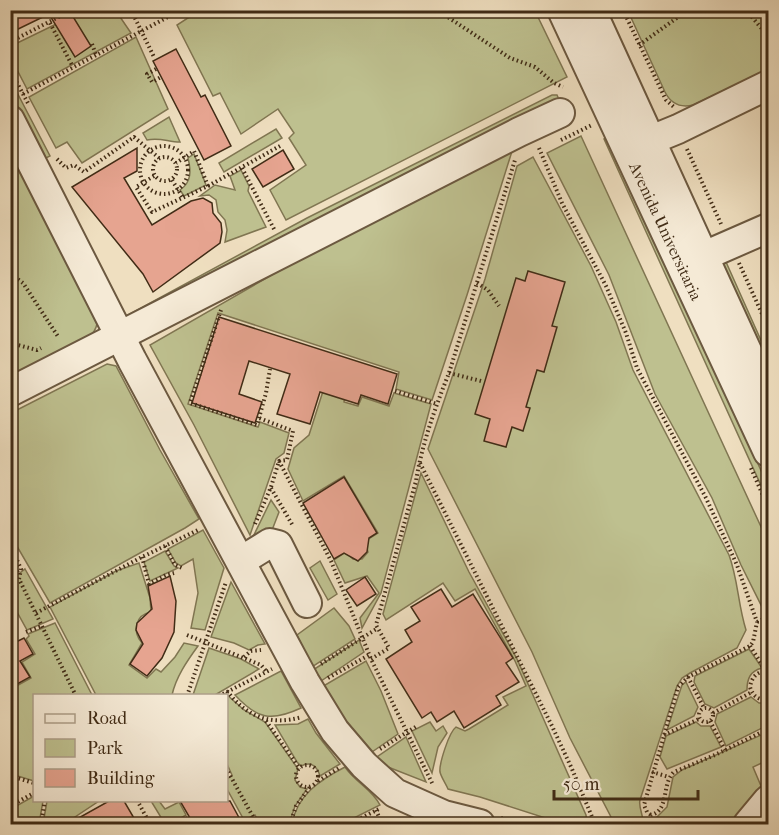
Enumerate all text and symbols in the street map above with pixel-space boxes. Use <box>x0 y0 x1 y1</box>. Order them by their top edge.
street label: Avenida Universitaria <box>625 158 706 304</box>
legend <box>33 694 228 802</box>
text: Road <box>87 708 127 729</box>
text: Park <box>87 738 124 759</box>
scale bar <box>554 763 698 801</box>
text: Building <box>87 768 155 789</box>
text: 50 m <box>563 774 600 795</box>

